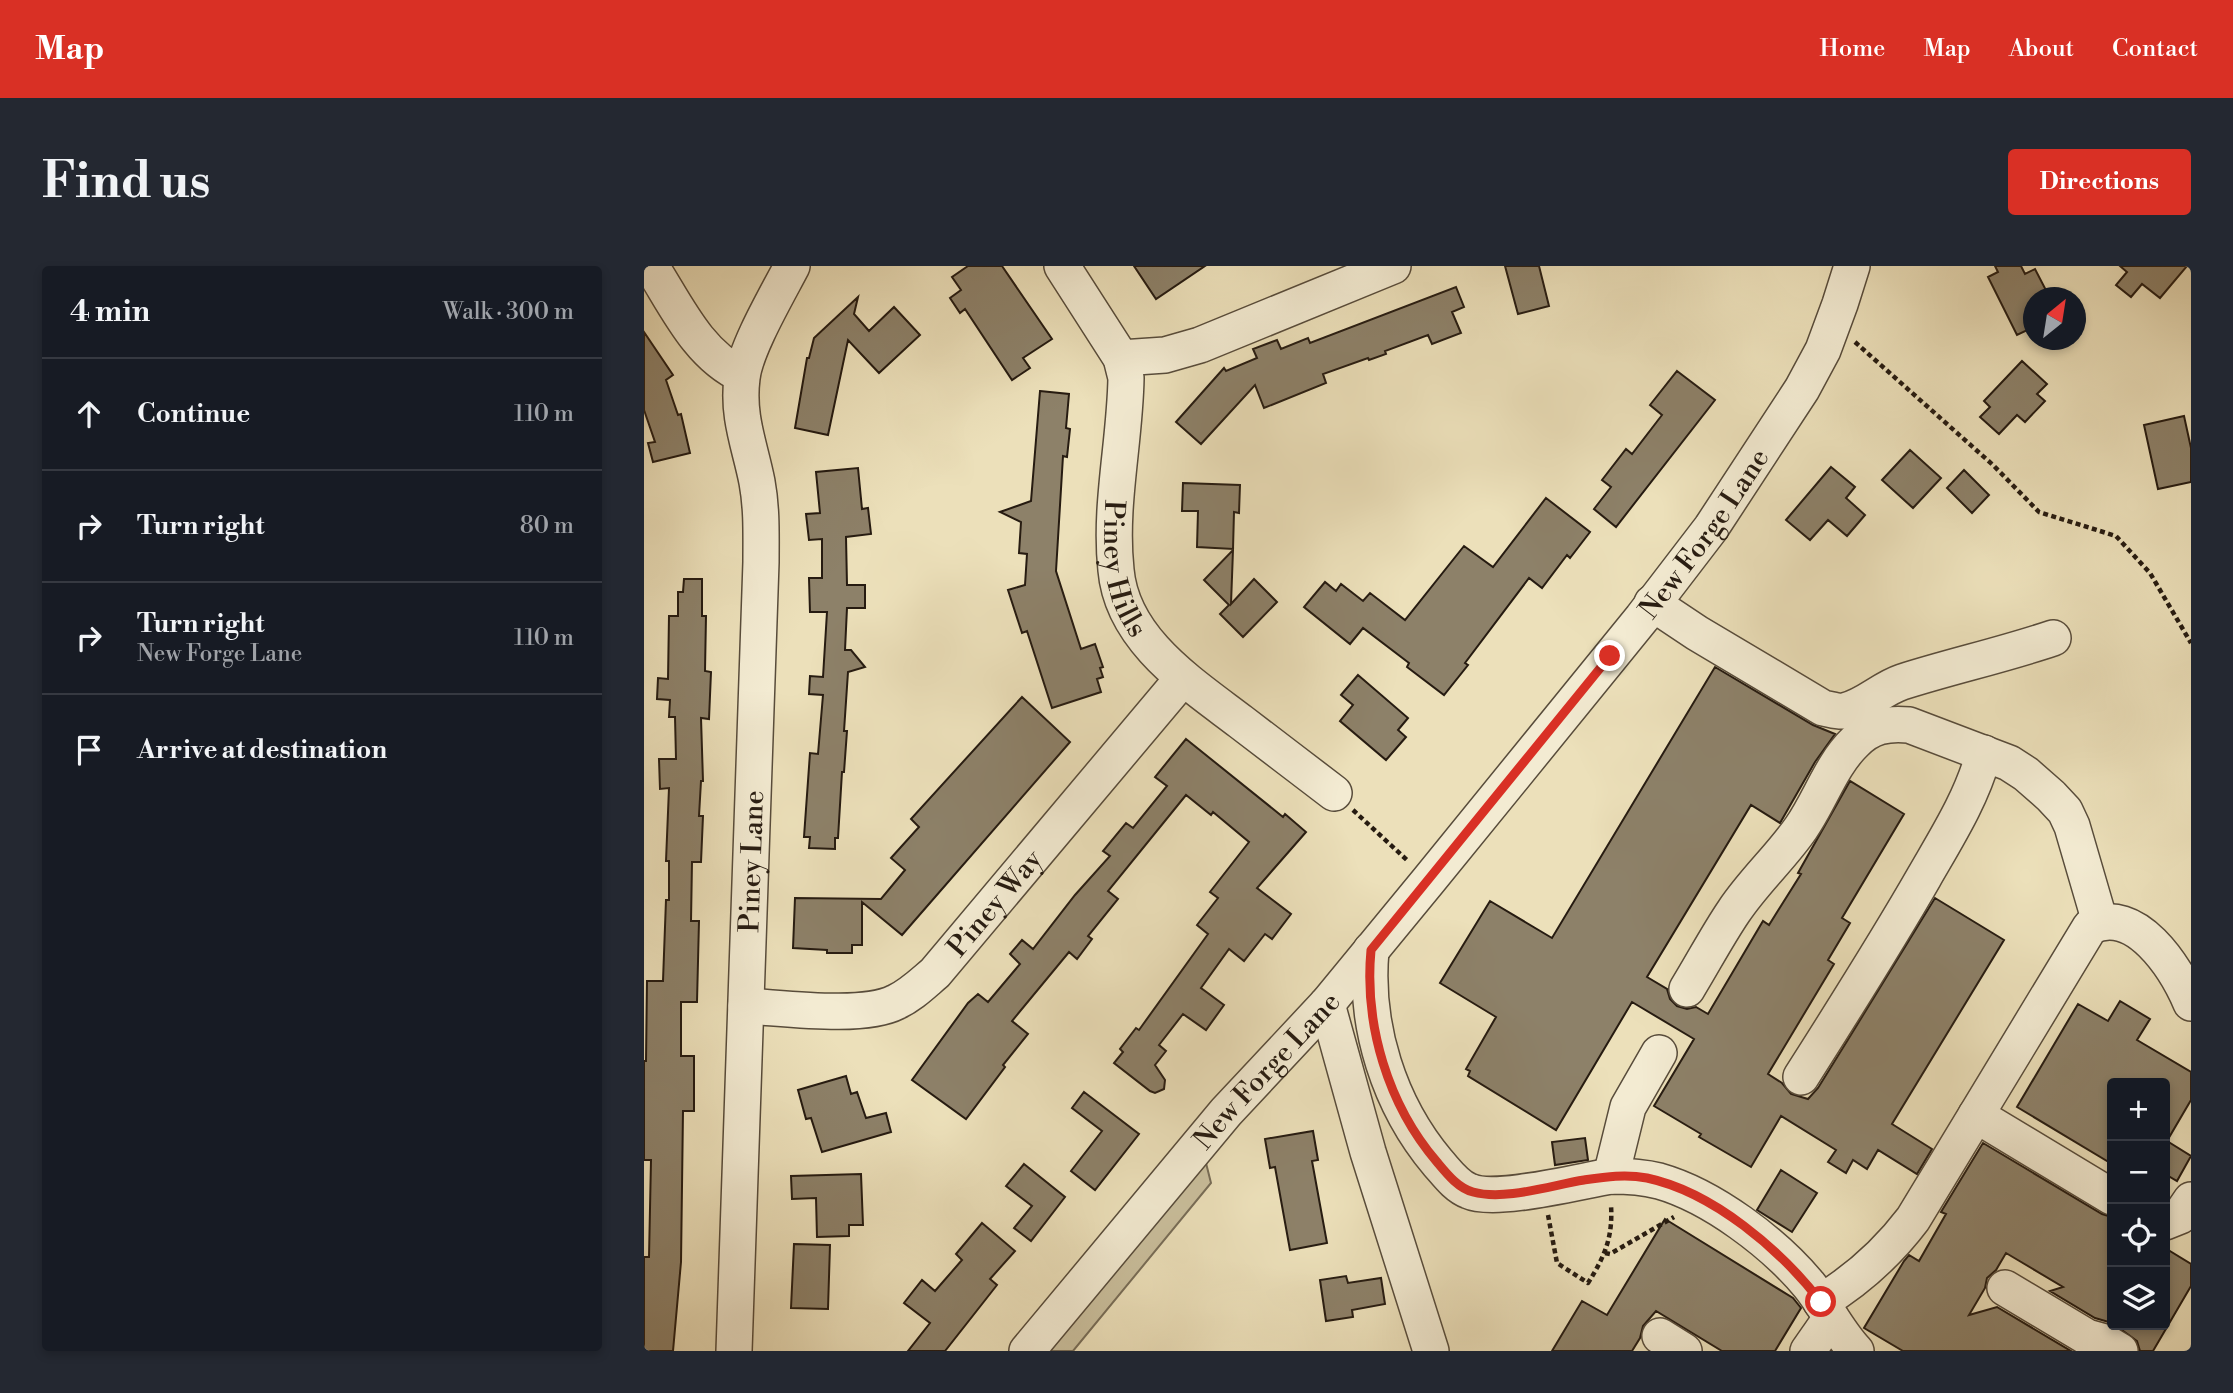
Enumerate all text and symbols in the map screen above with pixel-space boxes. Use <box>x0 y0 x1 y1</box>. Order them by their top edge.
text: Map <box>35 29 104 70</box>
text: Home <box>1820 34 1885 64</box>
text: Map <box>1923 34 1971 64</box>
text: About <box>2009 34 2074 64</box>
text: Contact <box>2112 34 2198 64</box>
button: Directions <box>2008 149 2191 215</box>
text: Find us <box>42 152 211 213</box>
north arrow <box>2023 287 2086 350</box>
text: 4 min <box>70 293 150 331</box>
text: Walk · 300 m <box>443 298 574 326</box>
icon: ahead <box>70 395 108 433</box>
text: Continue <box>137 398 250 430</box>
text: 110 m <box>514 400 574 428</box>
street label: New Forge Lane <box>1632 442 1777 626</box>
street label: Piney Hills <box>1095 499 1154 644</box>
icon: right <box>70 507 108 545</box>
text: Turn right <box>137 510 265 542</box>
text: 80 m <box>520 512 574 540</box>
text: Turn right <box>137 608 265 640</box>
icon: right <box>70 619 108 657</box>
text: 110 m <box>514 624 574 652</box>
text: New Forge Lane <box>137 640 302 668</box>
route end <box>1594 640 1625 671</box>
icon: arrive <box>70 731 108 769</box>
text: Arrive at destination <box>137 734 387 766</box>
street label: Piney Lane <box>732 790 772 933</box>
street label: Piney Way <box>940 842 1051 965</box>
street label: New Forge Lane <box>1186 985 1349 1157</box>
map controls <box>2107 1078 2170 1330</box>
button: + <box>2107 1078 2170 1141</box>
button: − <box>2107 1141 2170 1204</box>
button: locate <box>2107 1204 2170 1267</box>
button: layers <box>2107 1267 2170 1330</box>
route start <box>1805 1286 1836 1317</box>

